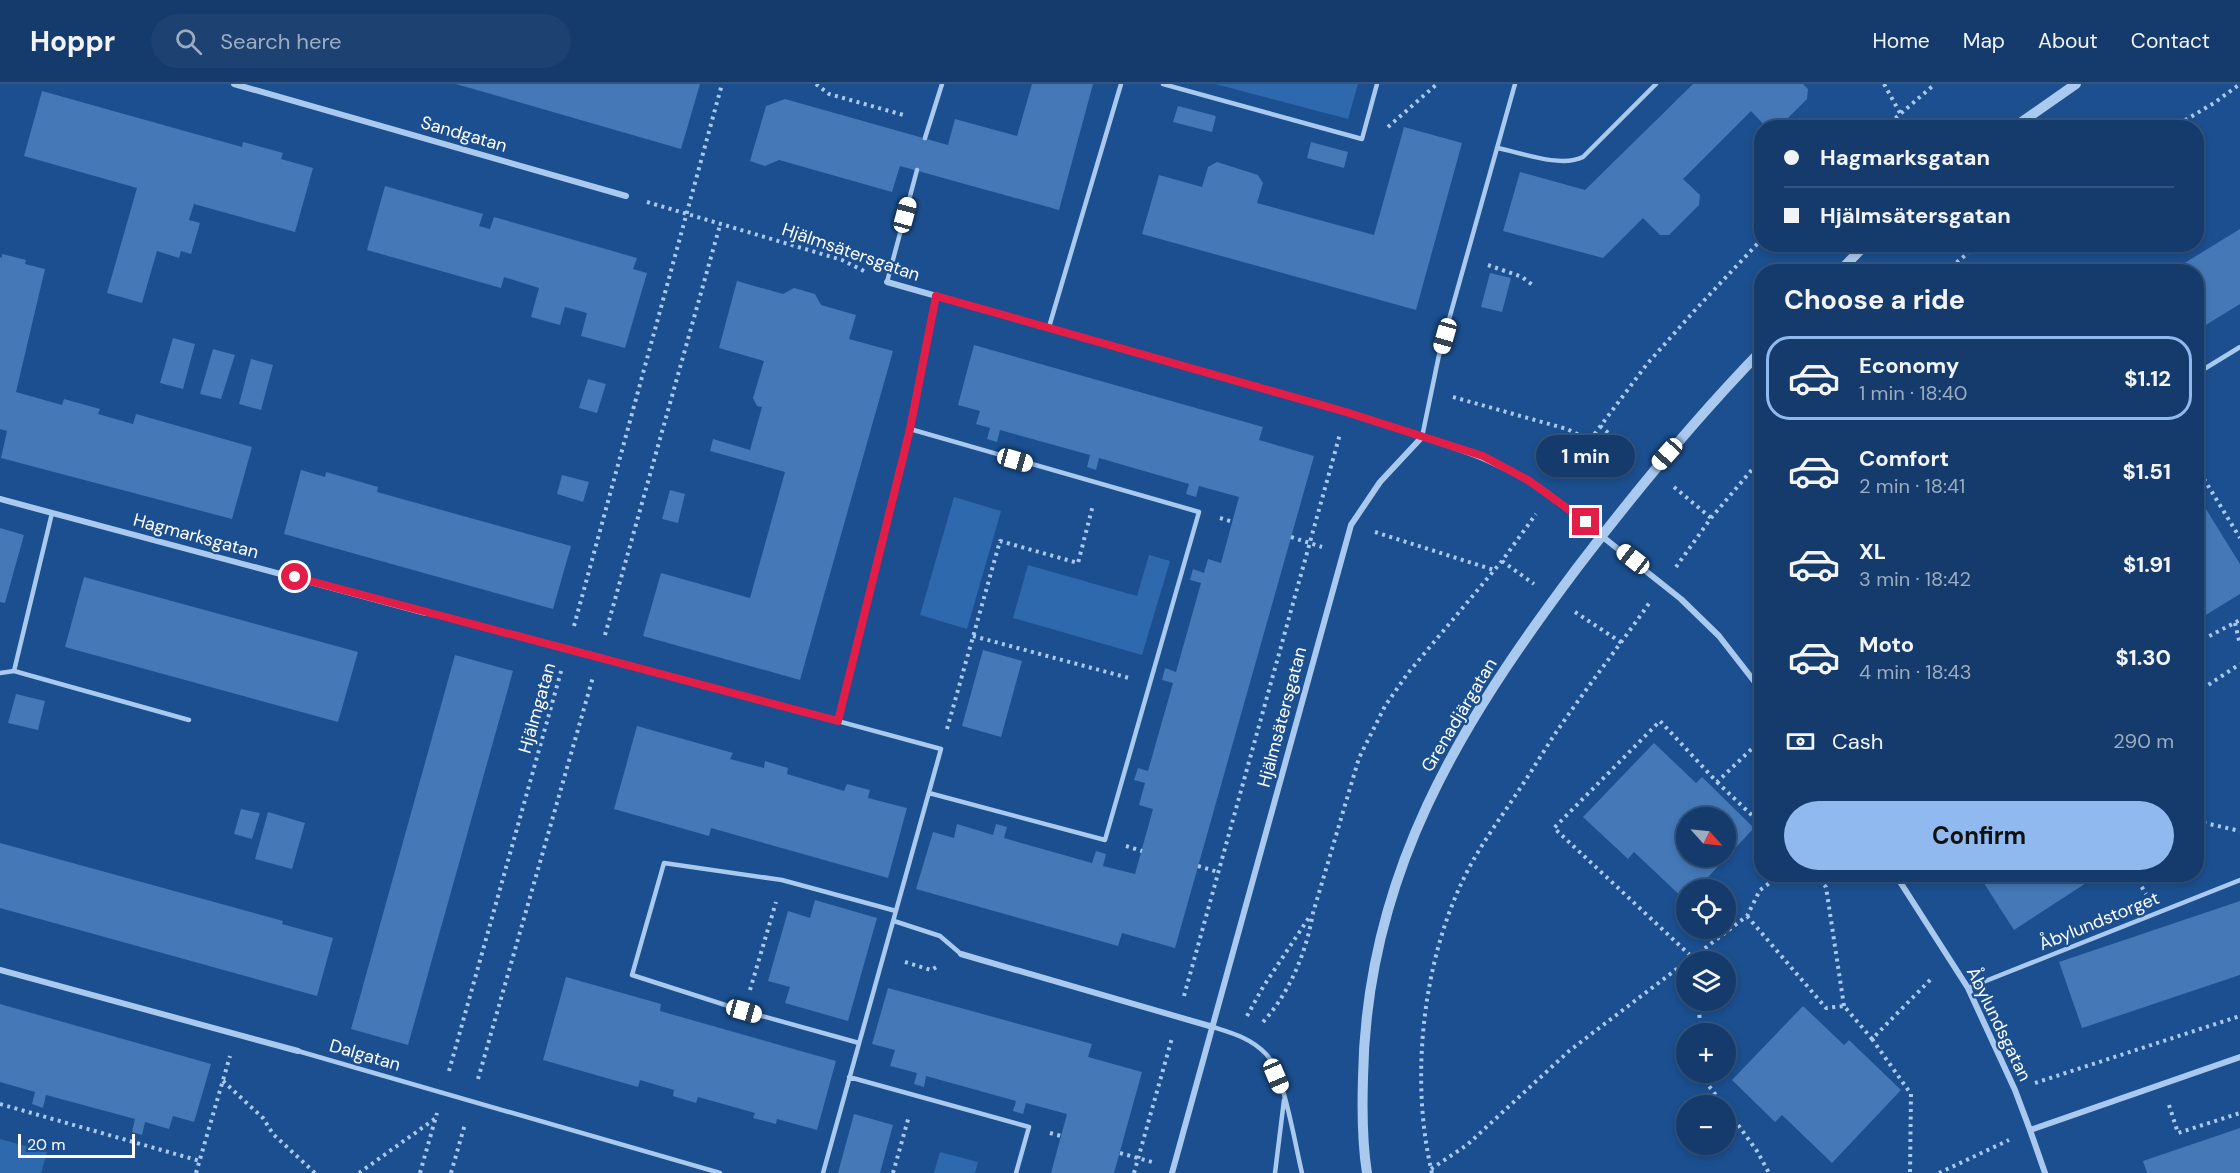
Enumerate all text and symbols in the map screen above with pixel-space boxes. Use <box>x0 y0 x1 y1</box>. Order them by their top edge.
search box <box>151 14 571 68</box>
text: Hoppr <box>30 23 115 60</box>
icon: search <box>172 25 205 58</box>
text: Search here <box>220 27 342 56</box>
text: Home <box>1872 27 1930 55</box>
text: Map <box>1963 27 2005 55</box>
text: About <box>2038 27 2098 55</box>
text: Contact <box>2131 27 2210 55</box>
street label: Sandgatan <box>418 110 510 158</box>
text: Hagmarksgatan <box>1820 143 1990 172</box>
car <box>892 195 918 235</box>
text: Hjälmsätersgatan <box>1820 201 2011 230</box>
street label: Hjälmsätersgatan <box>779 217 923 287</box>
text: Choose a ride <box>1784 282 1965 317</box>
car <box>1431 316 1459 356</box>
icon: car <box>1787 351 1841 405</box>
text: Economy <box>1859 351 1959 380</box>
text: $1.12 <box>2124 364 2171 393</box>
text: 1 min · 18:40 <box>1859 380 1968 406</box>
callout: 1 min <box>1536 435 1636 477</box>
car <box>1648 435 1686 473</box>
text: 1 min <box>1561 443 1610 469</box>
icon: car <box>1787 444 1841 498</box>
text: Comfort <box>1859 444 1949 473</box>
car <box>995 446 1035 474</box>
text: $1.51 <box>2122 457 2171 486</box>
text: 2 min · 18:41 <box>1859 473 1965 499</box>
street label: Hagmarksgatan <box>131 508 261 564</box>
route end <box>1572 508 1599 535</box>
icon: car <box>1787 537 1841 591</box>
text: XL <box>1859 537 1886 566</box>
car <box>1613 541 1653 577</box>
text: $1.91 <box>2123 550 2171 579</box>
route start <box>281 563 308 590</box>
text: 3 min · 18:42 <box>1859 566 1971 592</box>
icon: car <box>1787 630 1841 684</box>
text: Moto <box>1859 630 1914 659</box>
text: $1.30 <box>2115 643 2171 672</box>
street label: Hjälmsätersgatan <box>1252 644 1312 790</box>
street label: Grenadjärgatan <box>1415 654 1503 776</box>
text: 4 min · 18:43 <box>1859 659 1972 685</box>
street label: Hjälmgatan <box>513 660 561 756</box>
icon: cash <box>1784 725 1817 758</box>
text: Cash <box>1832 727 1883 756</box>
text: 290 m <box>2113 728 2174 754</box>
button: Confirm <box>1784 801 2174 870</box>
north arrow <box>1676 807 1736 867</box>
map controls <box>1676 807 1736 1155</box>
button: locate <box>1676 879 1736 939</box>
street label: Åbylundstorget <box>2035 886 2163 956</box>
button: layers <box>1676 951 1736 1011</box>
street label: Åbylundsgatan <box>1961 963 2037 1085</box>
car <box>724 997 764 1025</box>
button: + <box>1676 1023 1736 1083</box>
street label: Dalgatan <box>327 1033 403 1077</box>
car <box>1261 1056 1291 1096</box>
button: − <box>1676 1095 1736 1155</box>
scale bar <box>18 1131 135 1158</box>
text: 20 m <box>27 1134 66 1155</box>

